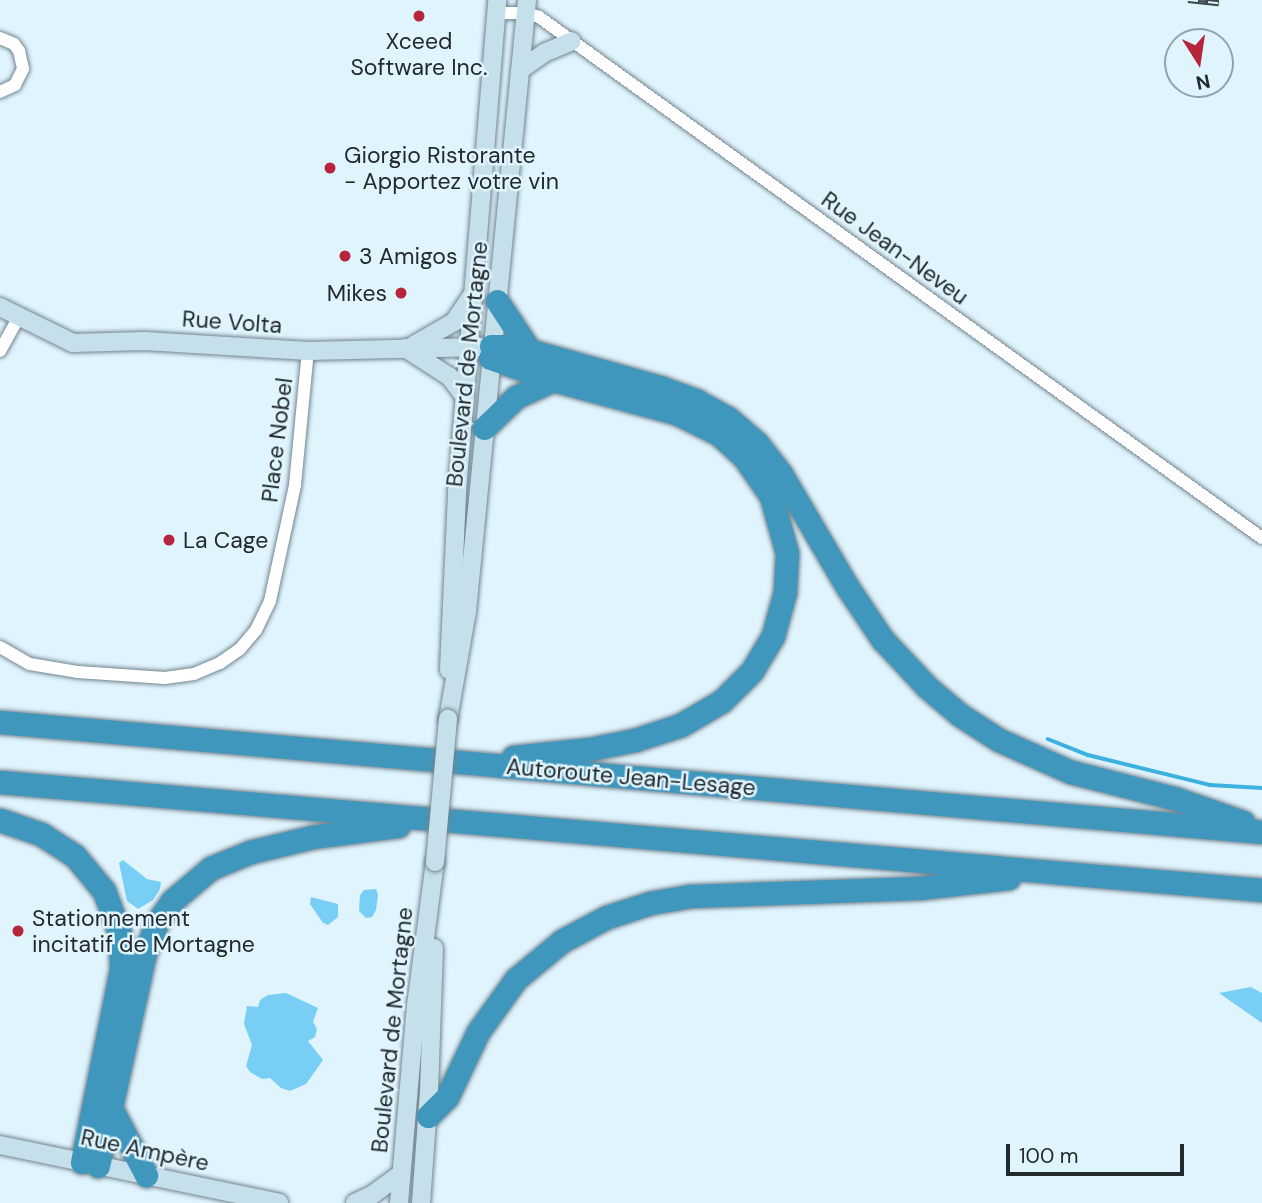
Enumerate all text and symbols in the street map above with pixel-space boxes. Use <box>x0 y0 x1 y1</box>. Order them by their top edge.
marker: Xceed Software Inc. <box>411 8 427 24</box>
place label: Xceed Software Inc. <box>350 27 488 81</box>
north arrow <box>1164 28 1234 98</box>
text: N <box>1194 68 1212 96</box>
place label: Giorgio Ristorante - Apportez votre vin <box>344 141 559 195</box>
marker: Giorgio Ristorante - Apportez votre vin <box>322 160 338 176</box>
street label: Rue Jean-Neveu <box>816 185 974 311</box>
street label: Boulevard de Mortagne <box>440 240 494 488</box>
place label: 3 Amigos <box>359 242 458 270</box>
marker: 3 Amigos <box>337 248 353 264</box>
place label: Mikes <box>327 279 387 307</box>
marker: Mikes <box>393 285 409 301</box>
street label: Rue Volta <box>181 305 283 339</box>
street label: Place Nobel <box>256 376 298 504</box>
place label: La Cage <box>183 526 268 554</box>
marker: La Cage <box>161 532 177 548</box>
street label: Autoroute Jean-Lesage <box>505 752 757 802</box>
place label: Stationnement incitatif de Mortagne <box>32 904 255 958</box>
street label: Boulevard de Mortagne <box>365 906 419 1154</box>
marker: Stationnement incitatif de Mortagne <box>10 923 26 939</box>
street label: Rue Ampère <box>78 1123 212 1177</box>
scale bar <box>1010 1130 1188 1174</box>
text: 100 m <box>1019 1142 1079 1170</box>

